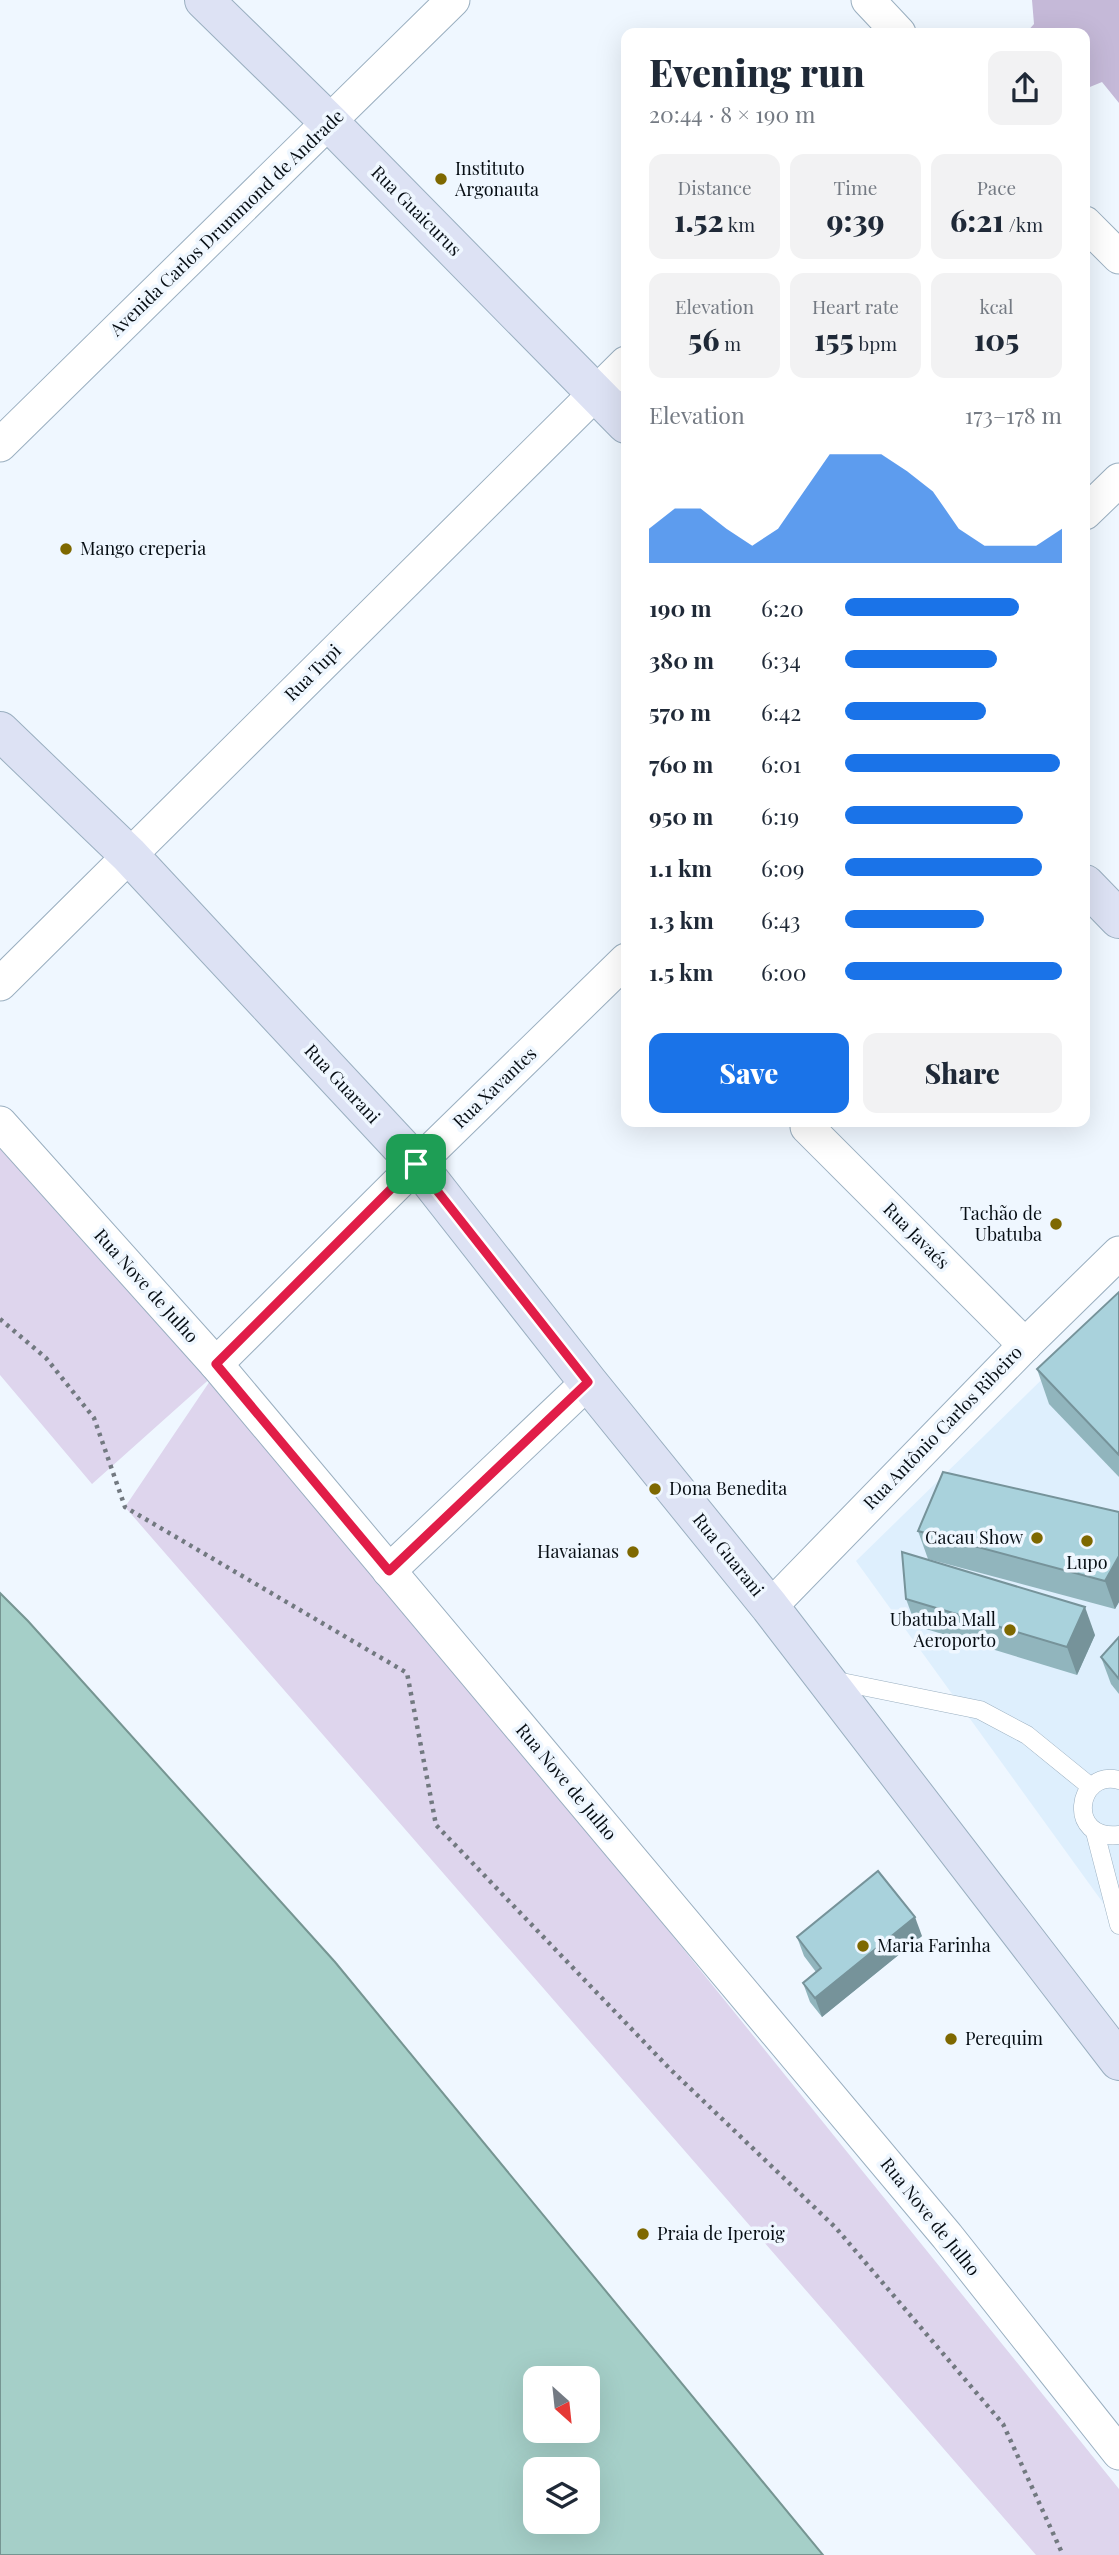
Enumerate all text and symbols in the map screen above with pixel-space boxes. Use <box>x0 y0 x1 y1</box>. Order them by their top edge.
text: Evening run <box>649 46 865 97</box>
button: share <box>988 51 1062 125</box>
text: 20:44 · 8 × 190 m <box>649 98 816 129</box>
street label: Avenida Carlos Drummond de Andrade <box>103 104 349 342</box>
place label: Instituto Argonauta <box>454 156 539 201</box>
street label: Rua Guaicurus <box>366 160 467 261</box>
marker: Instituto Argonauta <box>433 171 449 187</box>
text: Distance <box>677 174 752 200</box>
text: Time <box>834 174 877 200</box>
text: Pace <box>977 174 1016 200</box>
text: 1.52 <box>674 200 724 240</box>
text: 9:39 <box>827 200 884 240</box>
text: 6:21 <box>950 200 1004 240</box>
text: km <box>724 211 755 237</box>
text: /km <box>1004 211 1043 237</box>
text: Elevation <box>675 293 754 319</box>
text: Heart rate <box>812 293 899 319</box>
text: kcal <box>979 293 1014 319</box>
text: 56 <box>688 319 719 359</box>
text: 155 <box>814 319 854 359</box>
text: 105 <box>974 319 1019 359</box>
text: m <box>719 330 741 356</box>
text: bpm <box>854 330 897 356</box>
text: Elevation <box>649 399 745 430</box>
text: 173–178 m <box>965 399 1062 430</box>
place label: Mango creperia <box>80 536 206 560</box>
marker: Mango creperia <box>58 541 74 557</box>
text: 190 m <box>649 592 712 623</box>
text: 6:20 <box>761 592 804 623</box>
street label: Rua Tupi <box>279 639 346 706</box>
text: 380 m <box>649 644 714 675</box>
text: 6:34 <box>761 644 801 675</box>
text: 570 m <box>649 696 711 727</box>
text: 6:42 <box>761 696 801 727</box>
text: 760 m <box>649 748 713 779</box>
text: 6:01 <box>761 748 801 779</box>
text: 950 m <box>649 800 713 831</box>
text: 6:19 <box>761 800 799 831</box>
text: 1.1 km <box>649 852 712 883</box>
text: 6:09 <box>761 852 805 883</box>
text: 1.3 km <box>649 904 714 935</box>
text: 6:43 <box>761 904 800 935</box>
text: 1.5 km <box>649 956 713 987</box>
text: 6:00 <box>761 956 807 987</box>
button: Save <box>649 1033 849 1113</box>
button: Share <box>863 1033 1062 1113</box>
street label: Rua Guarani <box>300 1038 386 1128</box>
street label: Rua Xavantes <box>447 1041 541 1133</box>
pin <box>386 1134 446 1194</box>
icon: arrive <box>397 1145 435 1183</box>
street label: Rua Javaés <box>878 1197 955 1274</box>
place label: Tachão de Ubatuba <box>960 1201 1042 1246</box>
marker: Tachão de Ubatuba <box>1048 1216 1064 1232</box>
street label: Rua Nove de Julho <box>89 1223 204 1347</box>
street label: Rua Antônio Carlos Ribeiro <box>858 1340 1027 1514</box>
place label: Dona Benedita <box>669 1476 787 1500</box>
marker: Dona Benedita <box>647 1481 663 1497</box>
street label: Rua Guarani <box>688 1508 770 1601</box>
place label: Cacau Show <box>925 1525 1023 1549</box>
marker: Cacau Show <box>1029 1530 1045 1546</box>
marker: Lupo <box>1079 1533 1095 1549</box>
place label: Havaianas <box>537 1539 619 1563</box>
marker: Havaianas <box>625 1544 641 1560</box>
place label: Lupo <box>1066 1550 1108 1574</box>
place label: Ubatuba Mall Aeroporto <box>890 1607 996 1652</box>
marker: Ubatuba Mall Aeroporto <box>1002 1622 1018 1638</box>
street label: Rua Nove de Julho <box>511 1718 623 1845</box>
place label: Maria Farinha <box>877 1933 991 1957</box>
marker: Maria Farinha <box>855 1938 871 1954</box>
place label: Perequim <box>965 2026 1043 2050</box>
marker: Perequim <box>943 2031 959 2047</box>
street label: Rua Nove de Julho <box>876 2152 986 2281</box>
place label: Praia de Iperoig <box>657 2221 785 2245</box>
marker: Praia de Iperoig <box>635 2226 651 2242</box>
north arrow <box>523 2366 600 2443</box>
map controls <box>523 2366 600 2534</box>
button: layers <box>523 2457 600 2534</box>

